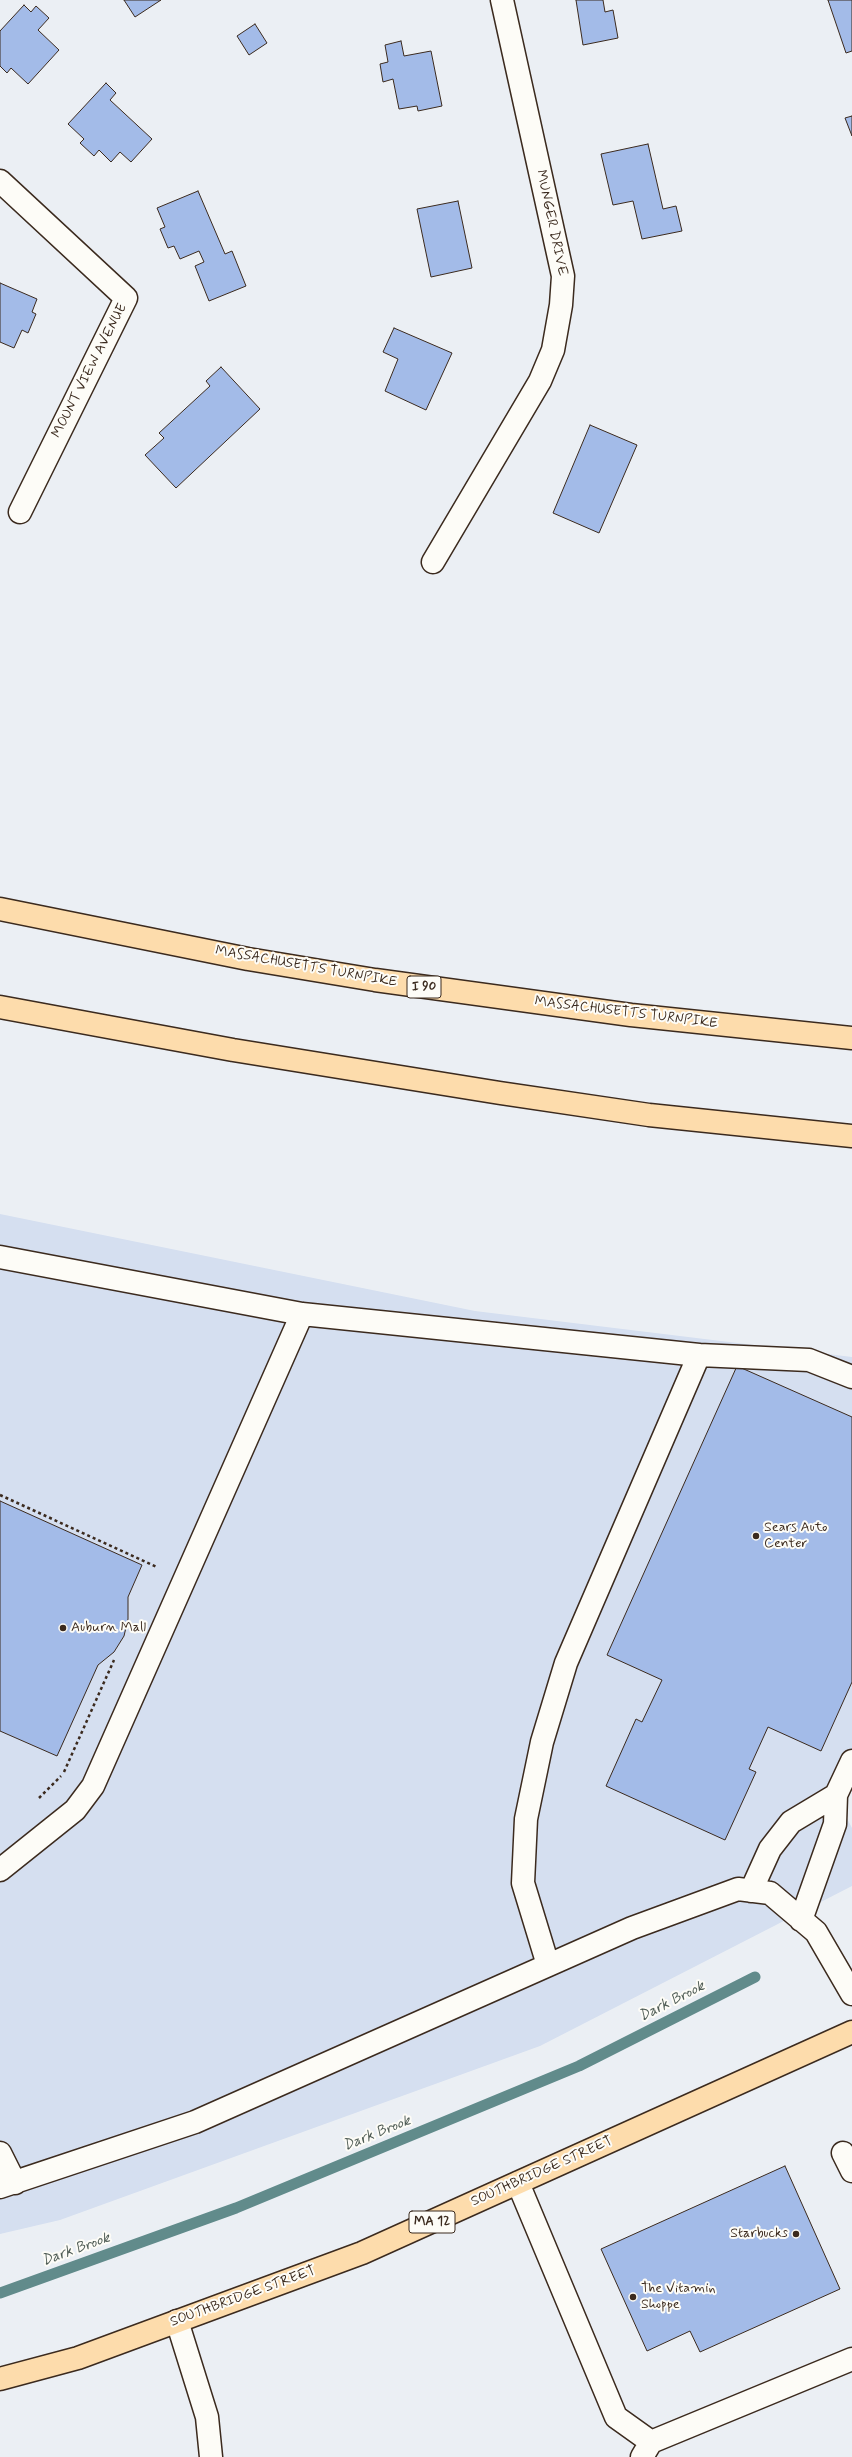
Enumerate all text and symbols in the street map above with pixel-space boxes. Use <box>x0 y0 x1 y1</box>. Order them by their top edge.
street label: MUNGER DRIVE <box>532 168 570 278</box>
street label: MOUNT VIEW AVENUE <box>49 301 131 441</box>
street label: MASSACHUSETTS TURNPIKE <box>214 943 398 991</box>
road number: I 90 <box>407 976 441 998</box>
street label: MASSACHUSETTS TURNPIKE <box>534 993 718 1033</box>
place label: Sears Auto Center <box>764 1520 827 1552</box>
marker: Sears Auto Center <box>751 1531 761 1541</box>
place label: Auburn Mall <box>71 1620 146 1636</box>
marker: Auburn Mall <box>58 1623 68 1633</box>
water label: Dark Brook <box>636 1978 708 2026</box>
water label: Dark Brook <box>341 2112 413 2156</box>
street label: SOUTHBRIDGE STREET <box>469 2133 615 2211</box>
road number: MA 12 <box>409 2211 455 2233</box>
place label: Starbucks <box>730 2226 788 2242</box>
water label: Dark Brook <box>39 2229 113 2271</box>
marker: Starbucks <box>791 2229 801 2239</box>
street label: SOUTHBRIDGE STREET <box>168 2263 318 2331</box>
place label: The Vitamin Shoppe <box>641 2281 715 2314</box>
marker: The Vitamin Shoppe <box>628 2292 638 2302</box>

